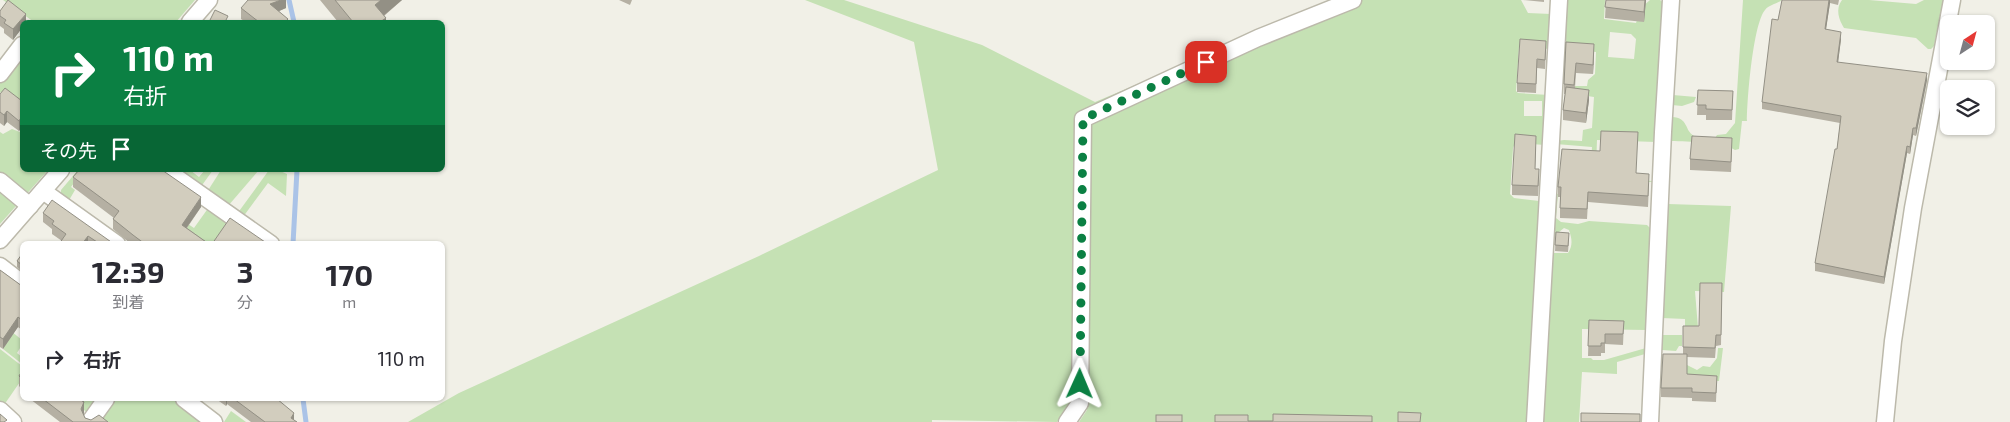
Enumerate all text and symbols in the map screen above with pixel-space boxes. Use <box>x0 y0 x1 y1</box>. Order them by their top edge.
north arrow <box>1940 15 1995 70</box>
map controls <box>1940 15 1995 135</box>
text: 110 m <box>123 36 214 78</box>
icon: right <box>40 40 105 105</box>
pin <box>1185 41 1227 83</box>
icon: arrive <box>1192 48 1220 76</box>
button: layers <box>1940 80 1995 135</box>
text: 右折 <box>123 82 167 108</box>
icon: arrive <box>107 135 135 163</box>
text: その先 <box>40 139 97 162</box>
text: 12:39 <box>92 253 165 289</box>
text: 3 <box>237 253 254 289</box>
text: 170 <box>325 256 373 292</box>
text: 到着 <box>112 292 144 311</box>
text: 分 <box>237 292 253 311</box>
text: m <box>342 292 356 311</box>
icon: right <box>40 345 68 373</box>
text: 110 m <box>378 347 425 370</box>
text: 右折 <box>83 348 121 371</box>
position arrow <box>1053 357 1105 409</box>

